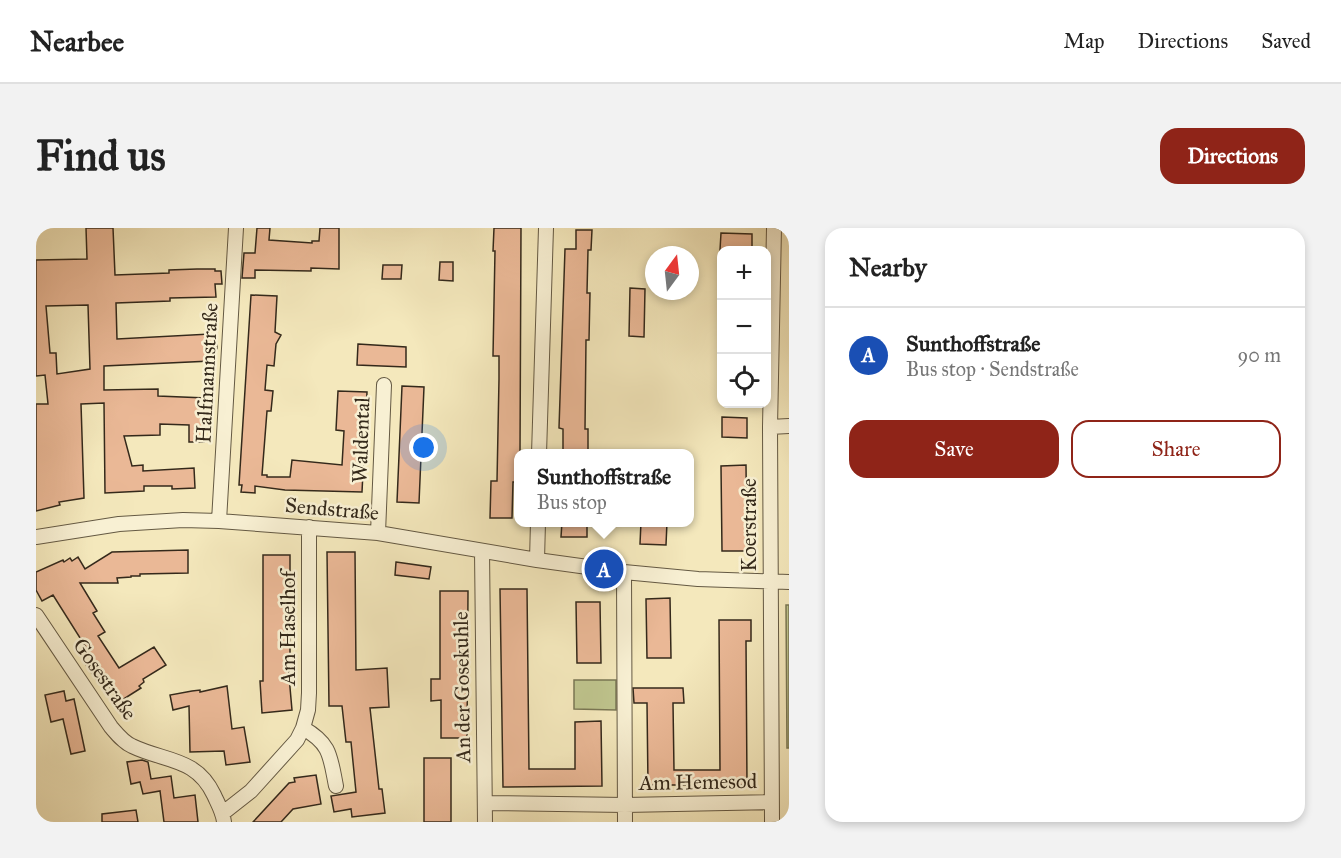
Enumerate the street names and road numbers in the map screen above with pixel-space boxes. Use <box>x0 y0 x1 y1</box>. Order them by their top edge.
street label: Halfmannstraße <box>190 302 224 444</box>
street label: Waldental <box>347 396 376 483</box>
street label: Koerstraße <box>736 478 762 572</box>
street label: Sendstraße <box>284 492 380 526</box>
street label: Am Haselhof <box>275 568 301 686</box>
street label: An der Gosekuhle <box>448 611 476 764</box>
street label: Gosestraße <box>67 633 143 725</box>
street label: Am Hemesod <box>638 768 758 796</box>

